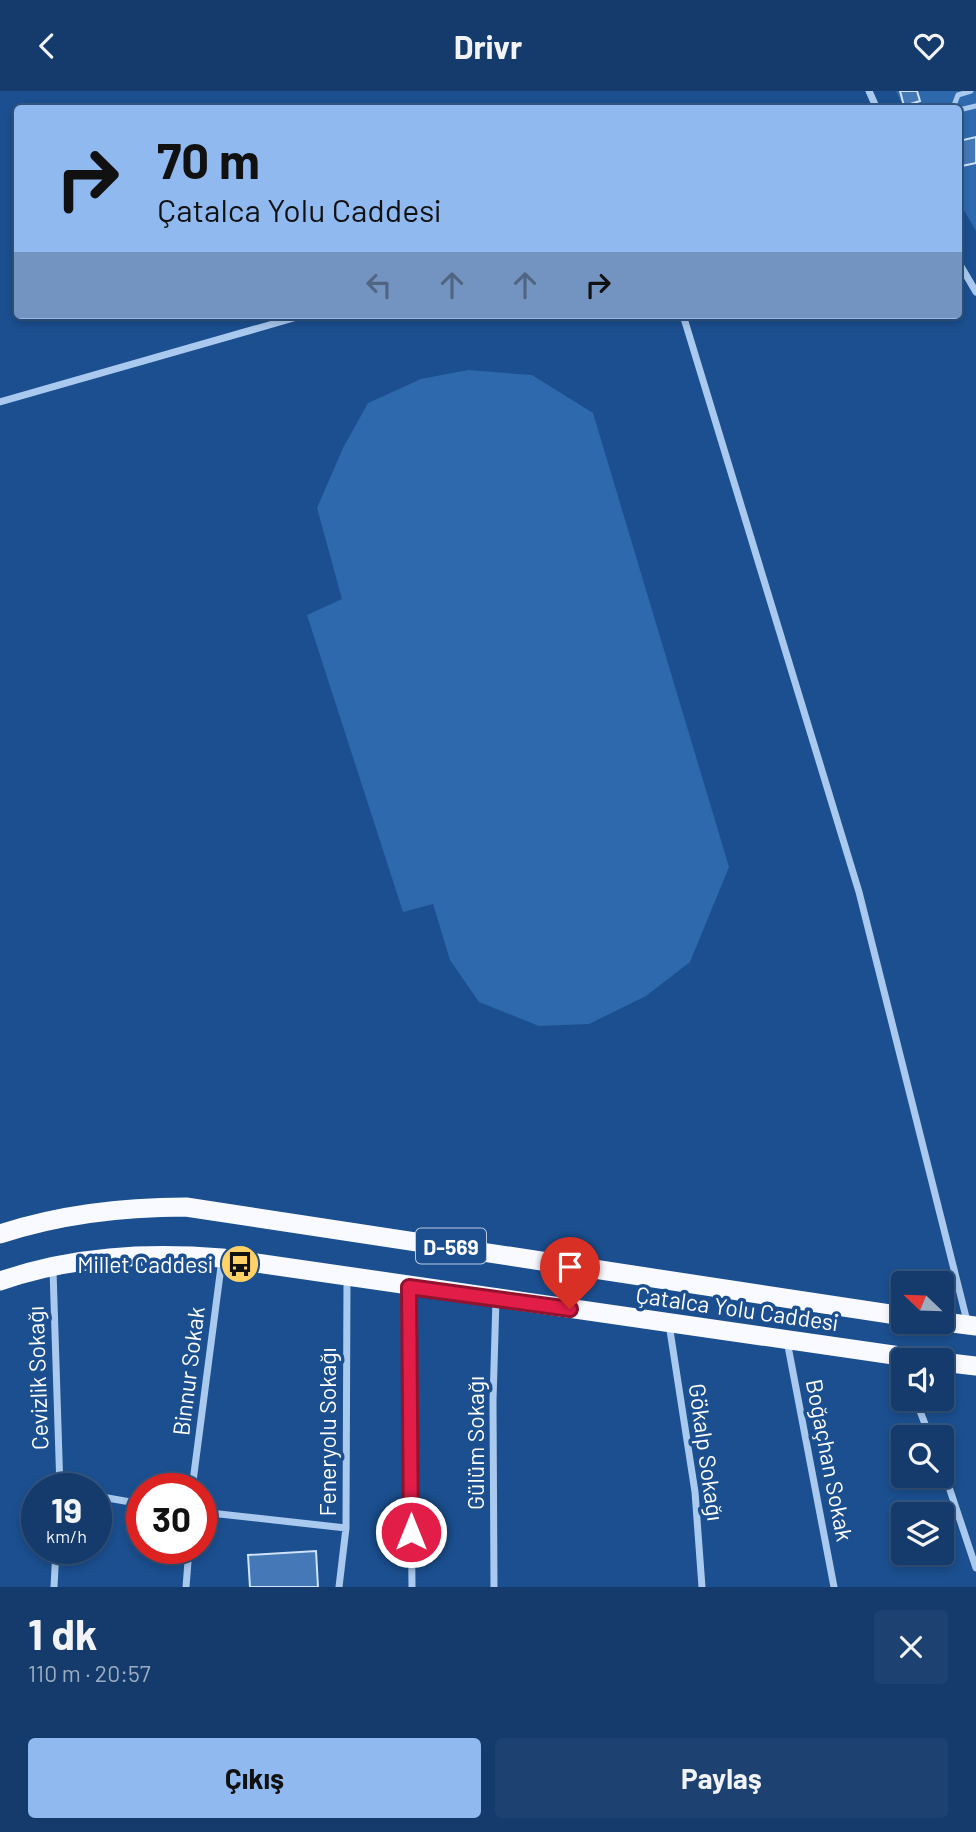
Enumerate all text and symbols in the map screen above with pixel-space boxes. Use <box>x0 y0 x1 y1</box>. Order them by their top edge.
icon: back <box>28 27 66 65</box>
text: Drivr <box>454 27 522 65</box>
icon: heart <box>910 27 948 65</box>
text: 70 m <box>157 130 260 189</box>
icon: right <box>42 133 133 224</box>
text: Çatalca Yolu Caddesi <box>157 190 441 228</box>
icon: left <box>360 266 398 304</box>
icon: ahead <box>433 266 471 304</box>
icon: ahead <box>506 266 544 304</box>
icon: right <box>579 266 617 304</box>
road number: D-569 <box>416 1229 486 1263</box>
pin <box>540 1237 600 1309</box>
bus stop icon: Millet Caddesi <box>219 1243 261 1285</box>
icon: arrive <box>551 1248 589 1286</box>
place label: Millet Caddesi <box>77 1250 213 1278</box>
north arrow <box>891 1271 954 1333</box>
map controls <box>891 1271 954 1565</box>
street label: Çatalca Yolu Caddesi <box>634 1280 840 1336</box>
street label: Cevizlik Sokağı <box>20 1305 54 1451</box>
street label: Binnur Sokak <box>166 1305 210 1437</box>
street label: Feneryolu Sokağı <box>313 1347 341 1517</box>
button: sound <box>891 1348 954 1411</box>
street label: Gülüm Sokağı <box>461 1376 489 1510</box>
street label: Boğaçhan Sokak <box>801 1376 859 1544</box>
street label: Gökalp Sokağı <box>684 1382 730 1522</box>
button: search <box>891 1425 954 1488</box>
speed limit sign: 30 <box>126 1473 217 1564</box>
text: 19 <box>51 1488 82 1530</box>
position arrow <box>374 1495 448 1569</box>
button: layers <box>891 1502 954 1565</box>
text: km/h <box>46 1525 87 1547</box>
text: 1 dk <box>28 1608 97 1658</box>
button: close <box>874 1610 948 1684</box>
text: 110 m · 20:57 <box>28 1659 151 1687</box>
button: Çıkış <box>28 1738 481 1818</box>
button: Paylaş <box>495 1738 948 1818</box>

